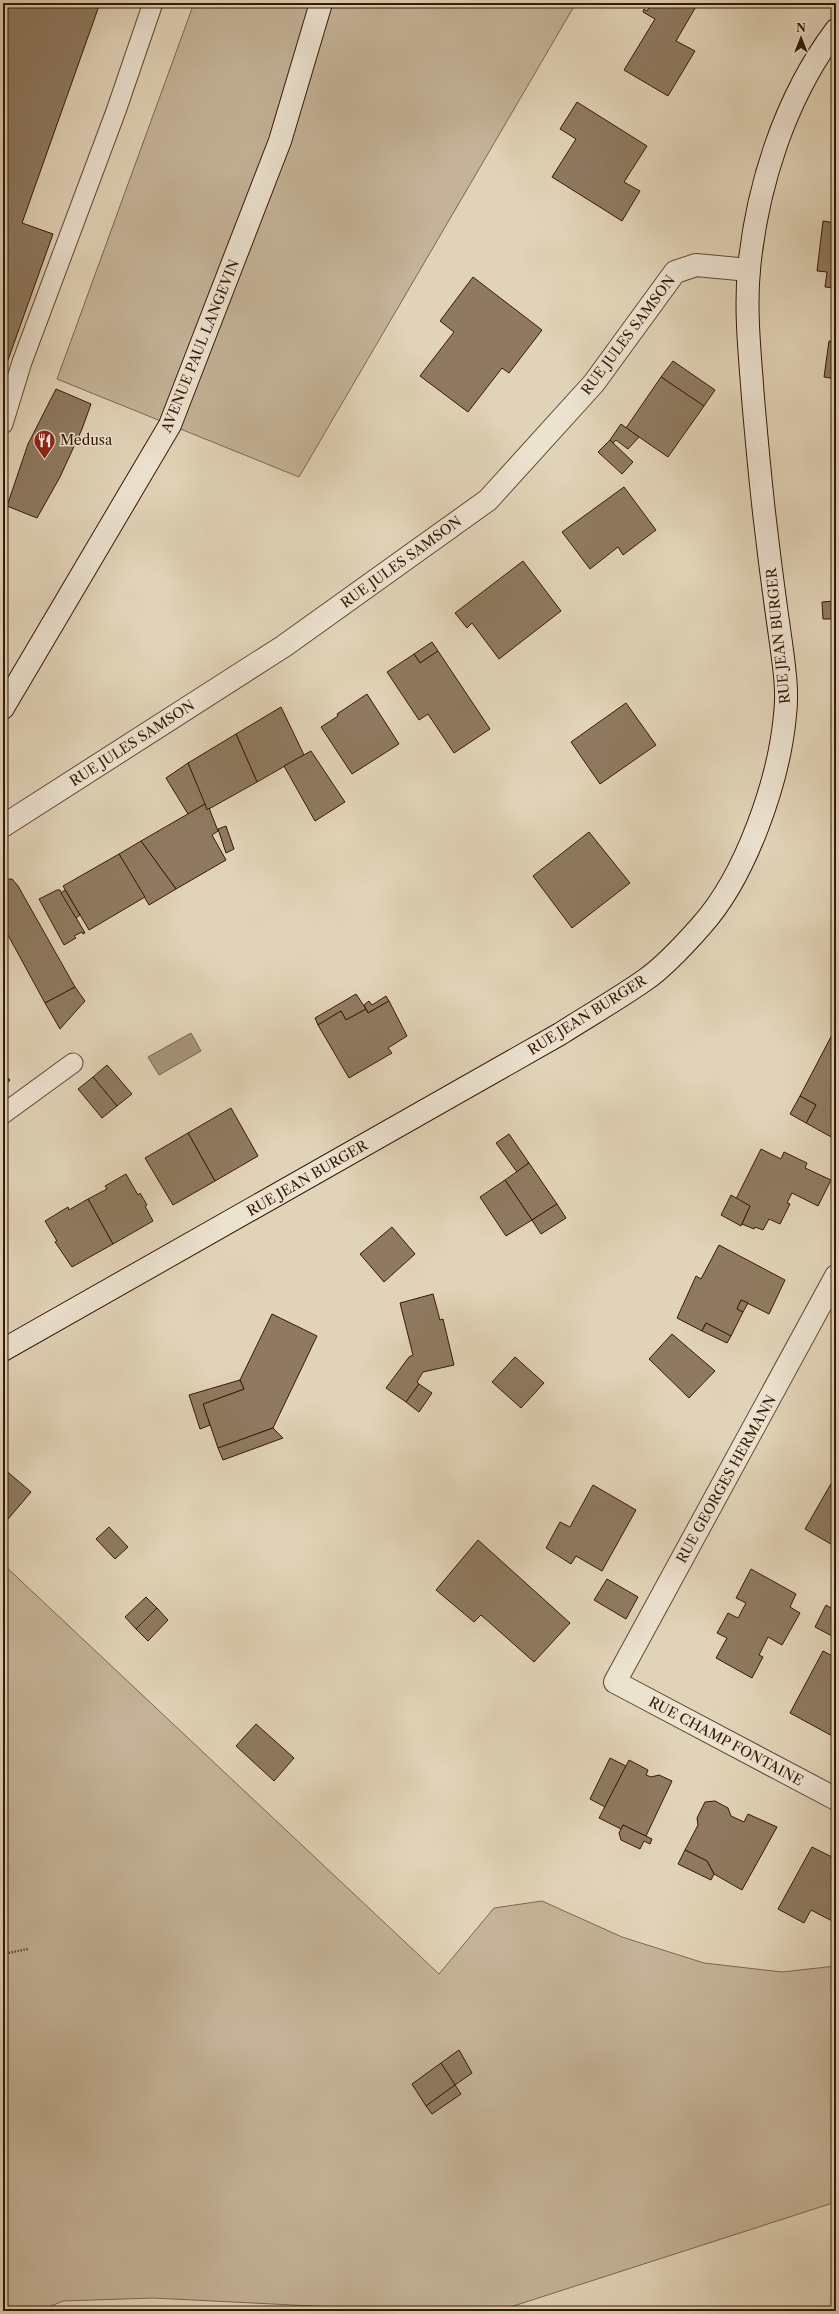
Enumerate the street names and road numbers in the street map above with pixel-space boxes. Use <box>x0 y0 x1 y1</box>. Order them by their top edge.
street label: AVENUE PAUL LANGEVIN <box>157 256 243 436</box>
street label: RUE JULES SAMSON <box>577 271 679 398</box>
street label: RUE JULES SAMSON <box>337 512 465 612</box>
street label: RUE JEAN BURGER <box>762 566 794 705</box>
street label: RUE JULES SAMSON <box>66 696 198 790</box>
street label: RUE JEAN BURGER <box>524 971 650 1059</box>
street label: RUE JEAN BURGER <box>243 1136 371 1220</box>
street label: RUE GEORGES HERMANN <box>672 1391 780 1566</box>
street label: RUE CHAMP FONTAINE <box>646 1693 806 1789</box>

